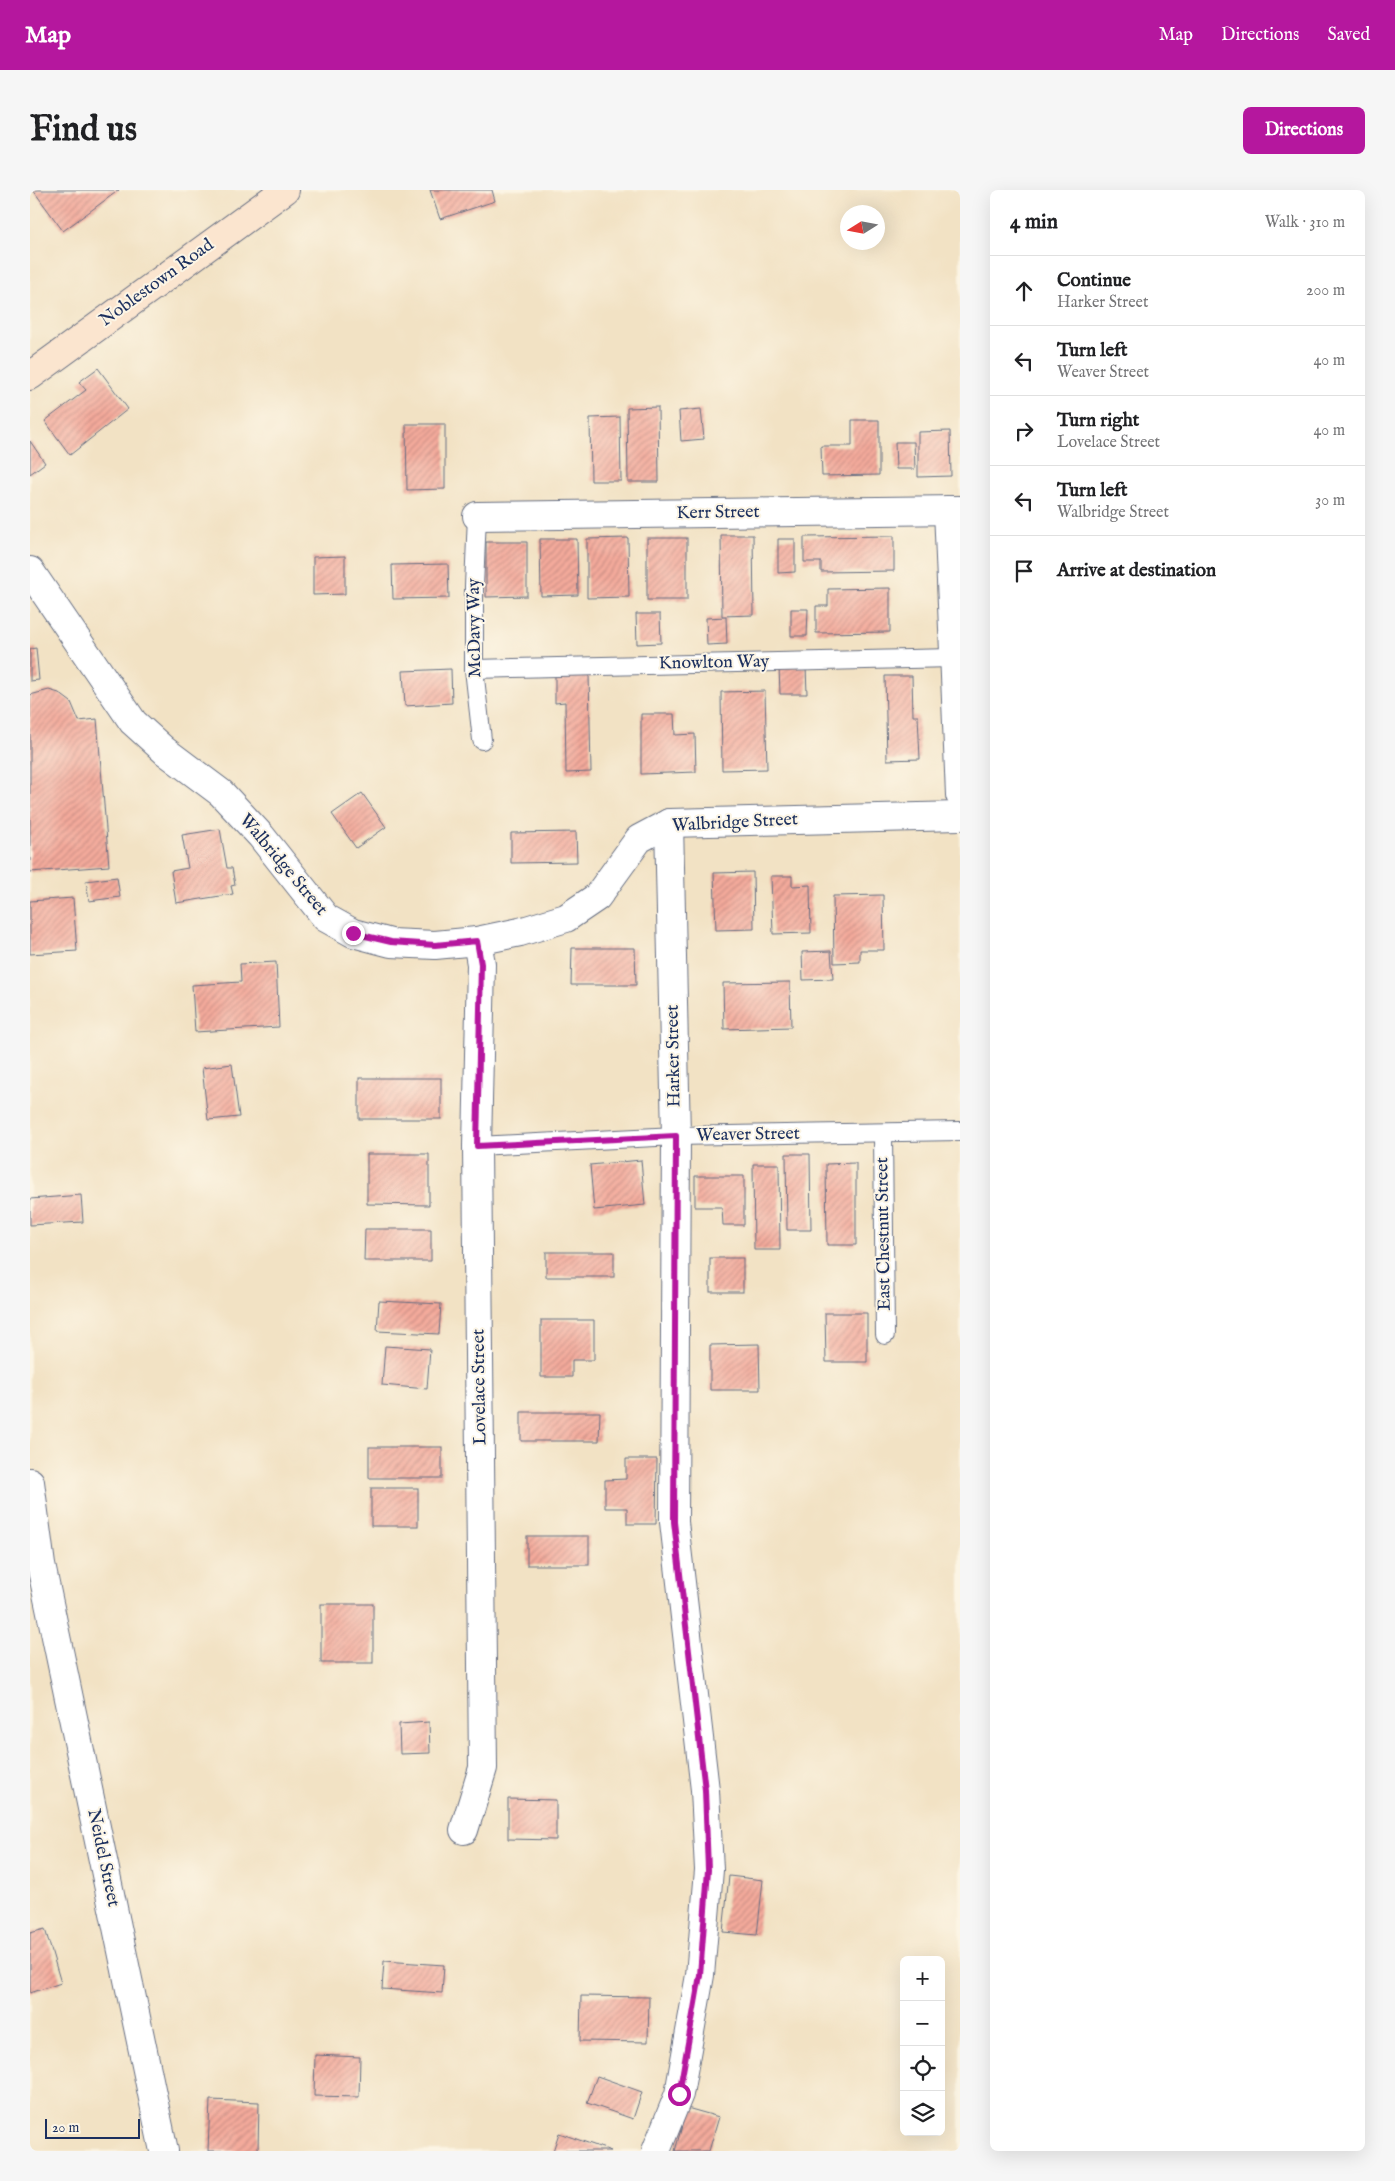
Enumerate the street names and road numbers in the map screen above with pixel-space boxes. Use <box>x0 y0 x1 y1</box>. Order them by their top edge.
street label: Noblestown Road <box>95 234 219 332</box>
street label: Kerr Street <box>676 501 760 525</box>
street label: McDavy Way <box>463 578 487 678</box>
street label: Knowlton Way <box>659 651 770 675</box>
street label: Walbridge Street <box>672 808 798 838</box>
street label: Walbridge Street <box>234 809 332 921</box>
street label: Harker Street <box>662 1004 686 1108</box>
street label: Weaver Street <box>696 1123 800 1147</box>
street label: East Chestnut Street <box>871 1157 897 1311</box>
street label: Lovelace Street <box>467 1329 493 1445</box>
street label: Neidel Street <box>81 1807 125 1909</box>

